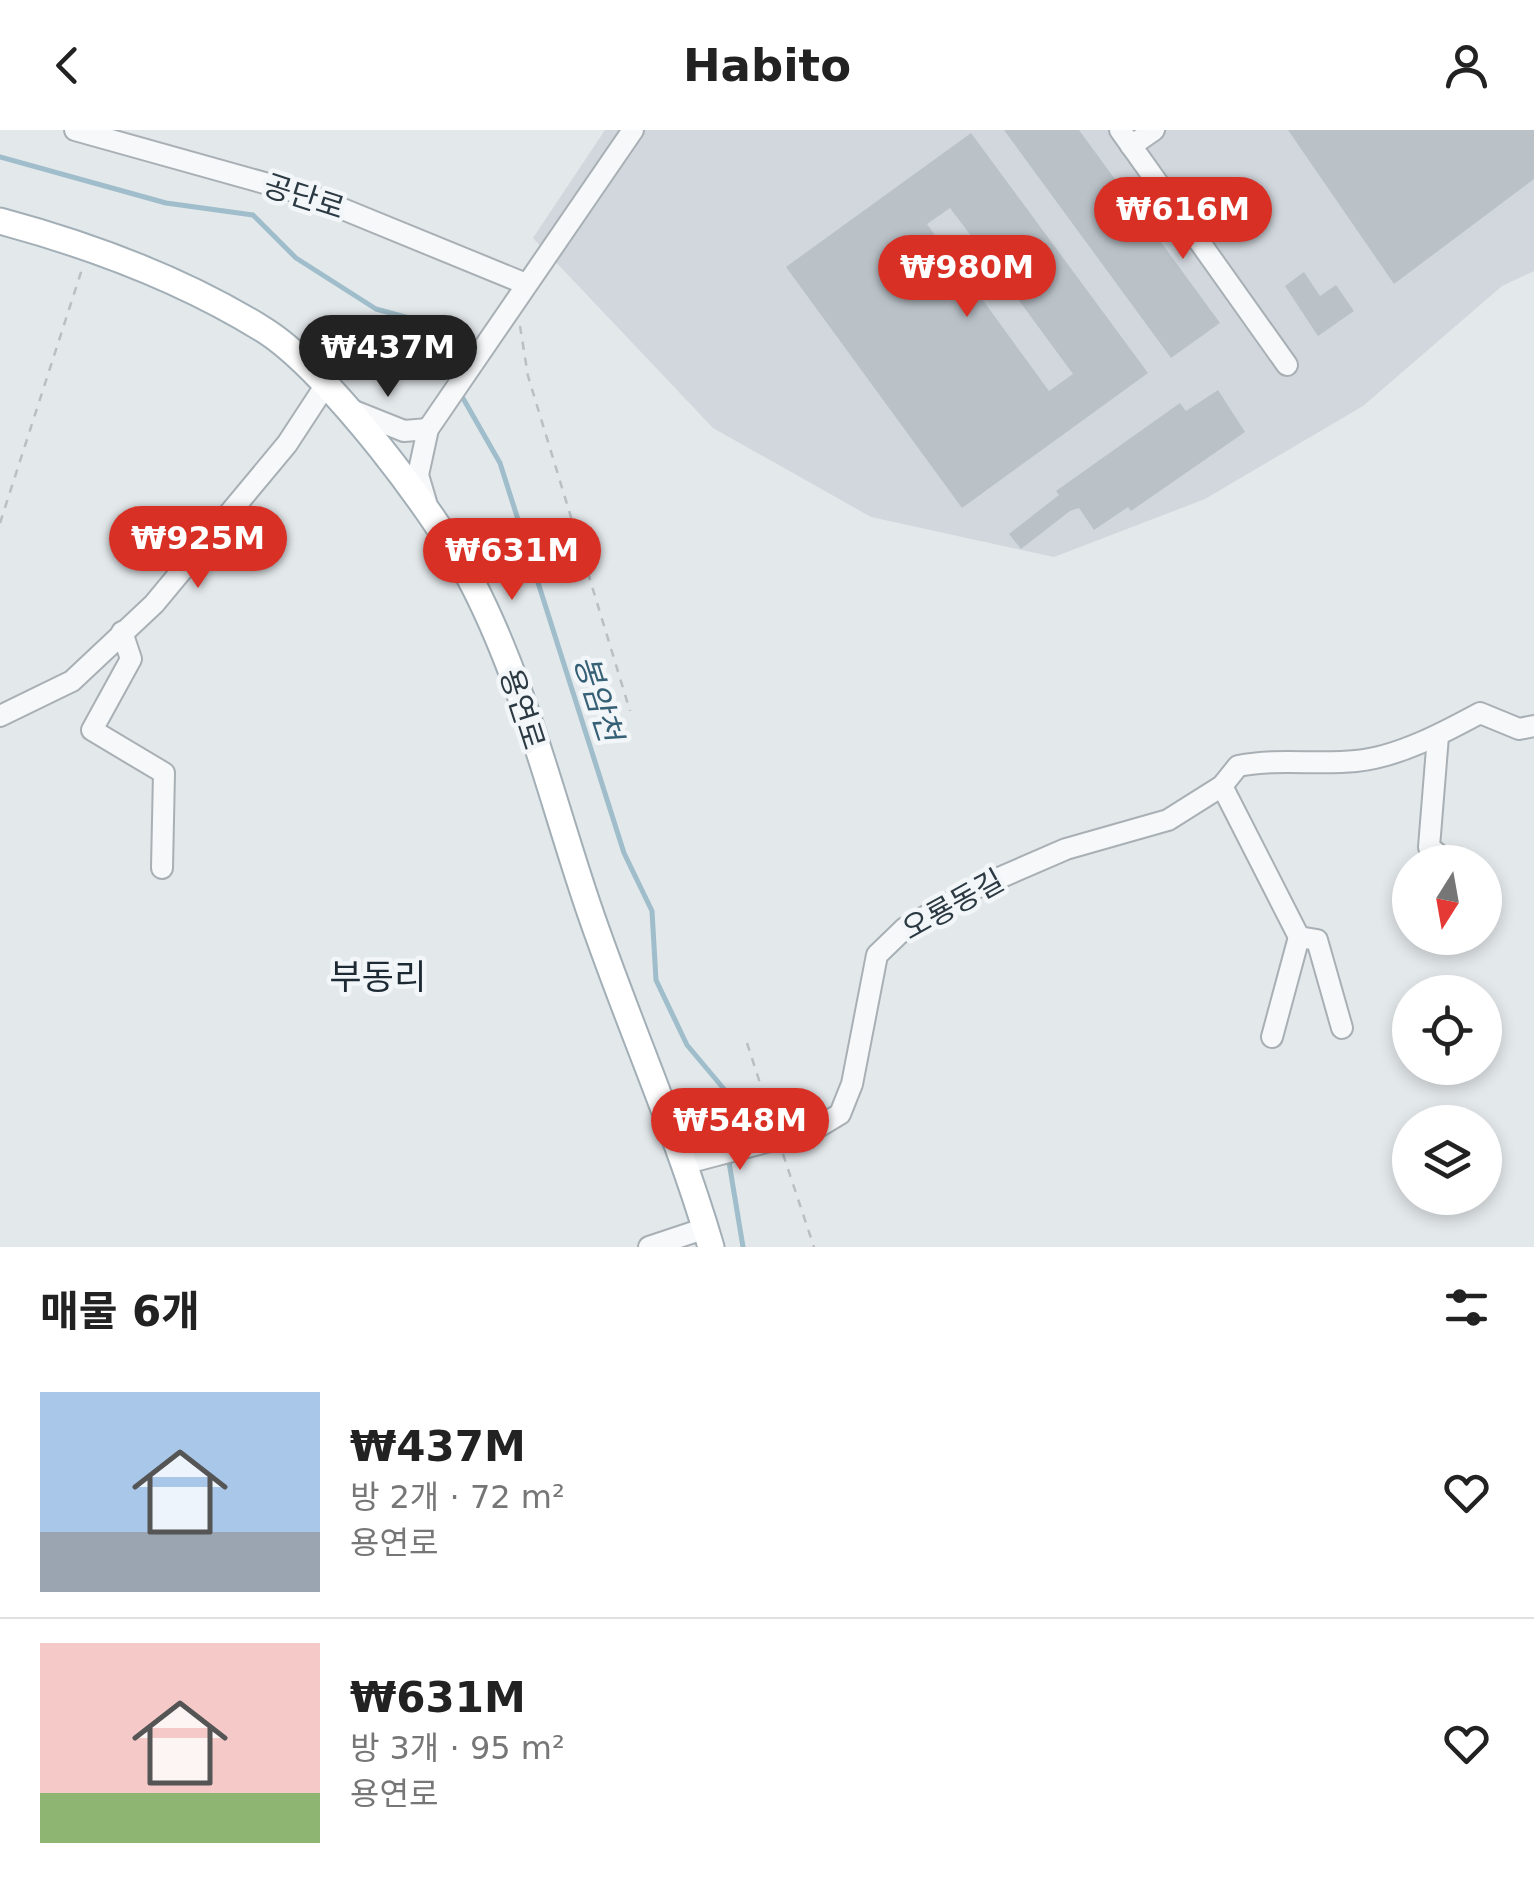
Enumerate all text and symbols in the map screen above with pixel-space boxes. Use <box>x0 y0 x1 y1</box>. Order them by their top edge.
icon: back <box>40 38 95 93</box>
icon: person <box>1439 38 1494 93</box>
text: Habito <box>683 39 851 92</box>
street label: 공단로 <box>259 167 349 226</box>
pin: ₩616M <box>1113 177 1253 262</box>
text: ₩616M <box>1116 190 1250 228</box>
pin: ₩980M <box>897 235 1037 320</box>
text: ₩980M <box>900 248 1034 286</box>
pin: ₩437M <box>318 315 458 400</box>
text: ₩437M <box>321 328 455 366</box>
pin: ₩925M <box>128 506 268 591</box>
pin: ₩631M <box>442 518 582 603</box>
text: ₩925M <box>131 519 265 557</box>
text: ₩631M <box>445 531 579 569</box>
water label: 봉암천 <box>566 650 631 749</box>
street label: 용연로 <box>493 664 552 754</box>
north arrow <box>1392 845 1502 955</box>
map controls <box>1392 845 1502 1215</box>
street label: 오룡동길 <box>896 862 1010 947</box>
district label: 부동리 <box>330 957 426 997</box>
button: locate <box>1392 975 1502 1085</box>
pin: ₩548M <box>670 1088 810 1173</box>
text: ₩548M <box>673 1101 807 1139</box>
button: layers <box>1392 1105 1502 1215</box>
icon: filters <box>1439 1280 1494 1335</box>
text: 매물 6개 <box>40 1287 200 1336</box>
text: ₩437M <box>350 1422 526 1471</box>
icon: home <box>120 1432 240 1552</box>
icon: heart <box>1439 1465 1494 1520</box>
text: 방 2개 · 72 m² <box>350 1478 565 1516</box>
text: 용연로 <box>350 1524 438 1562</box>
text: ₩631M <box>350 1673 526 1722</box>
icon: home <box>120 1683 240 1803</box>
icon: heart <box>1439 1716 1494 1771</box>
text: 방 3개 · 95 m² <box>350 1729 565 1767</box>
text: 용연로 <box>350 1775 438 1813</box>

